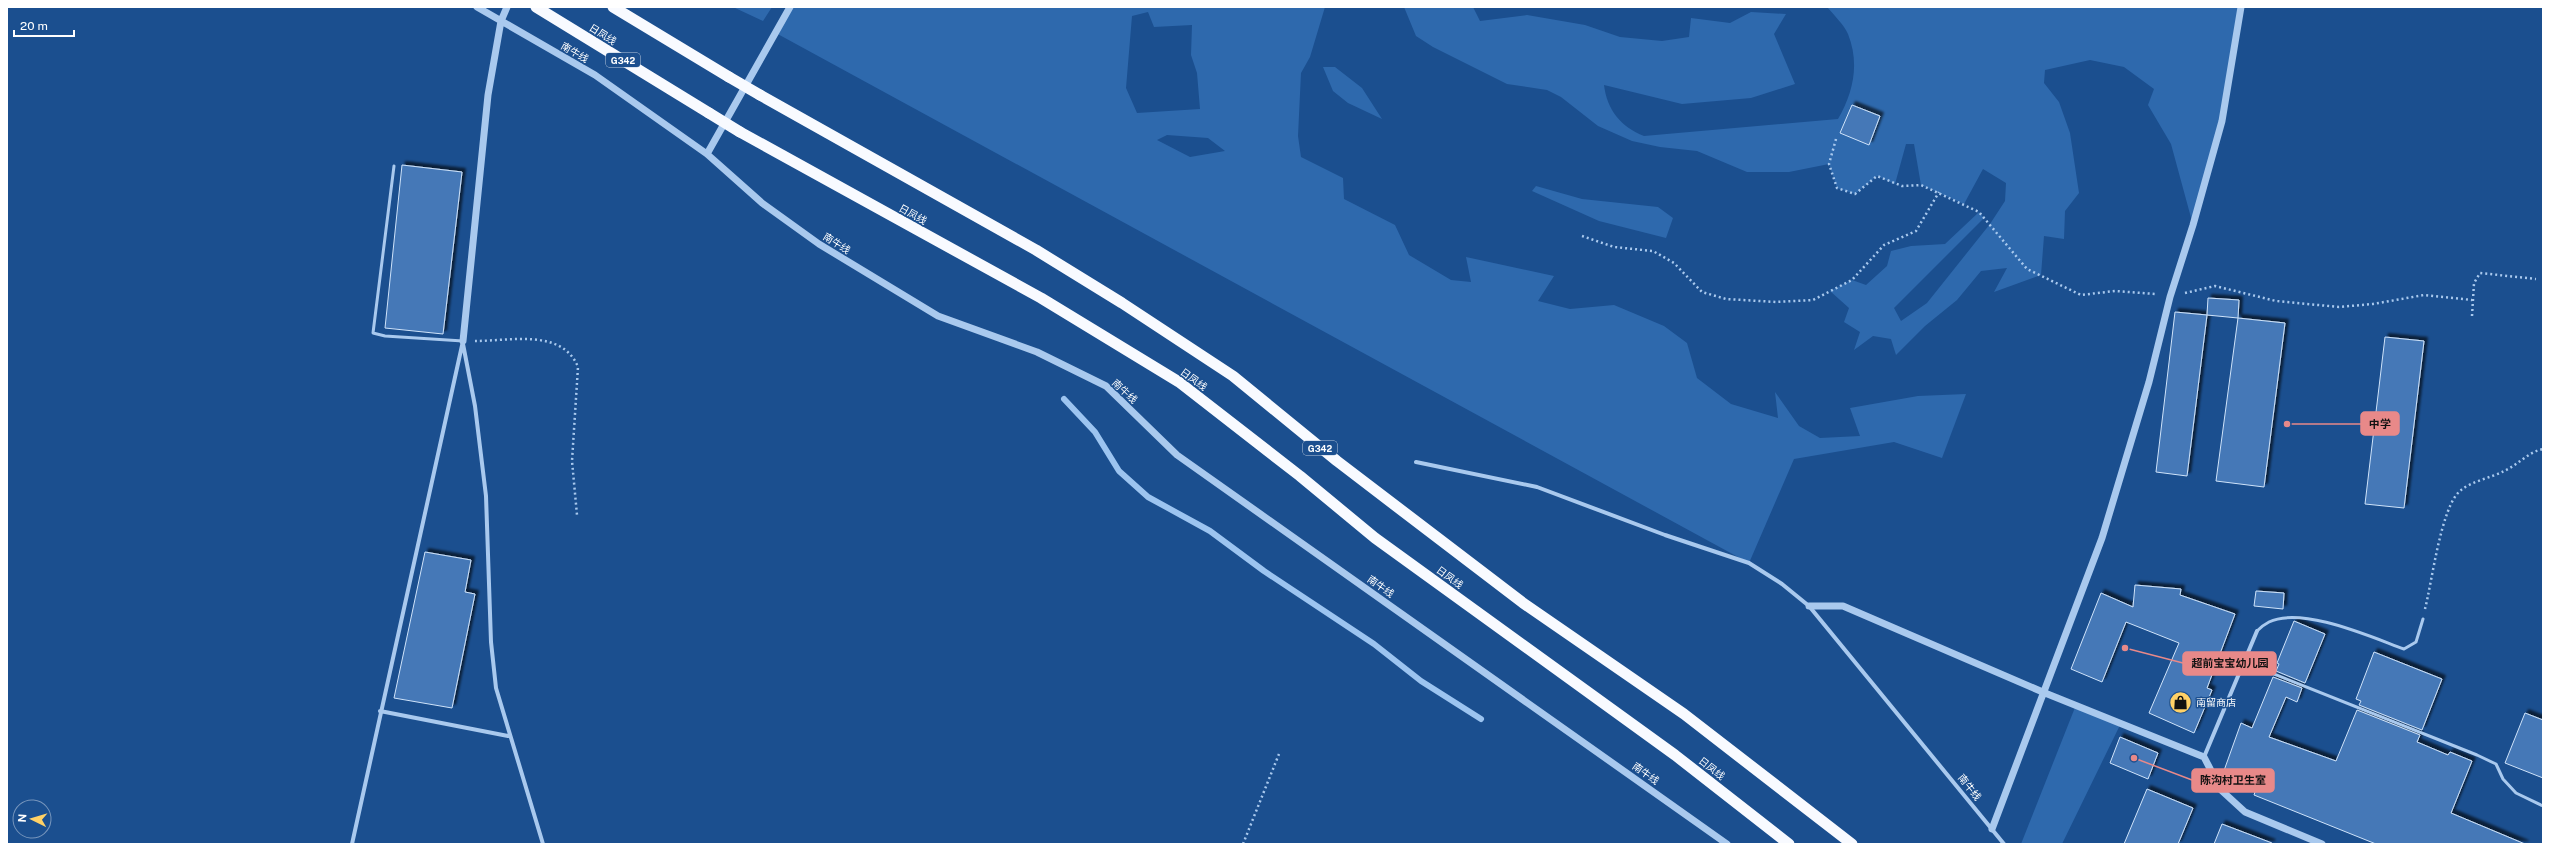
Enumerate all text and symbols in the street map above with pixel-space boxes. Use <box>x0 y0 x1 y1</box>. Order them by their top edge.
scale bar <box>14 12 74 38</box>
text: 20 m <box>20 19 48 33</box>
street label: 日凤线 <box>587 21 619 47</box>
street label: 南牛线 <box>559 39 591 65</box>
road number: G342 <box>606 53 640 67</box>
street label: 日凤线 <box>897 201 929 227</box>
street label: 南牛线 <box>821 230 853 256</box>
street label: 日凤线 <box>1178 365 1210 393</box>
street label: 南牛线 <box>1110 376 1140 406</box>
callout: 中学 <box>2361 412 2399 435</box>
text: 中学 <box>2369 418 2391 430</box>
road number: G342 <box>1303 441 1337 455</box>
street label: 日凤线 <box>1434 563 1466 591</box>
street label: 南牛线 <box>1365 572 1397 600</box>
callout: 超前宝宝幼儿园 <box>2183 652 2276 675</box>
text: 超前宝宝幼儿园 <box>2192 657 2269 669</box>
shop icon: 南留商店 <box>2168 689 2194 715</box>
place label: 南留商店 <box>2196 696 2236 708</box>
street label: 日凤线 <box>1696 754 1728 782</box>
street label: 南牛线 <box>1630 759 1662 787</box>
callout: 陈沟村卫生室 <box>2192 769 2274 792</box>
street label: 南牛线 <box>1956 772 1984 802</box>
text: 陈沟村卫生室 <box>2200 774 2266 786</box>
north arrow <box>12 799 52 839</box>
text: N <box>16 813 28 823</box>

